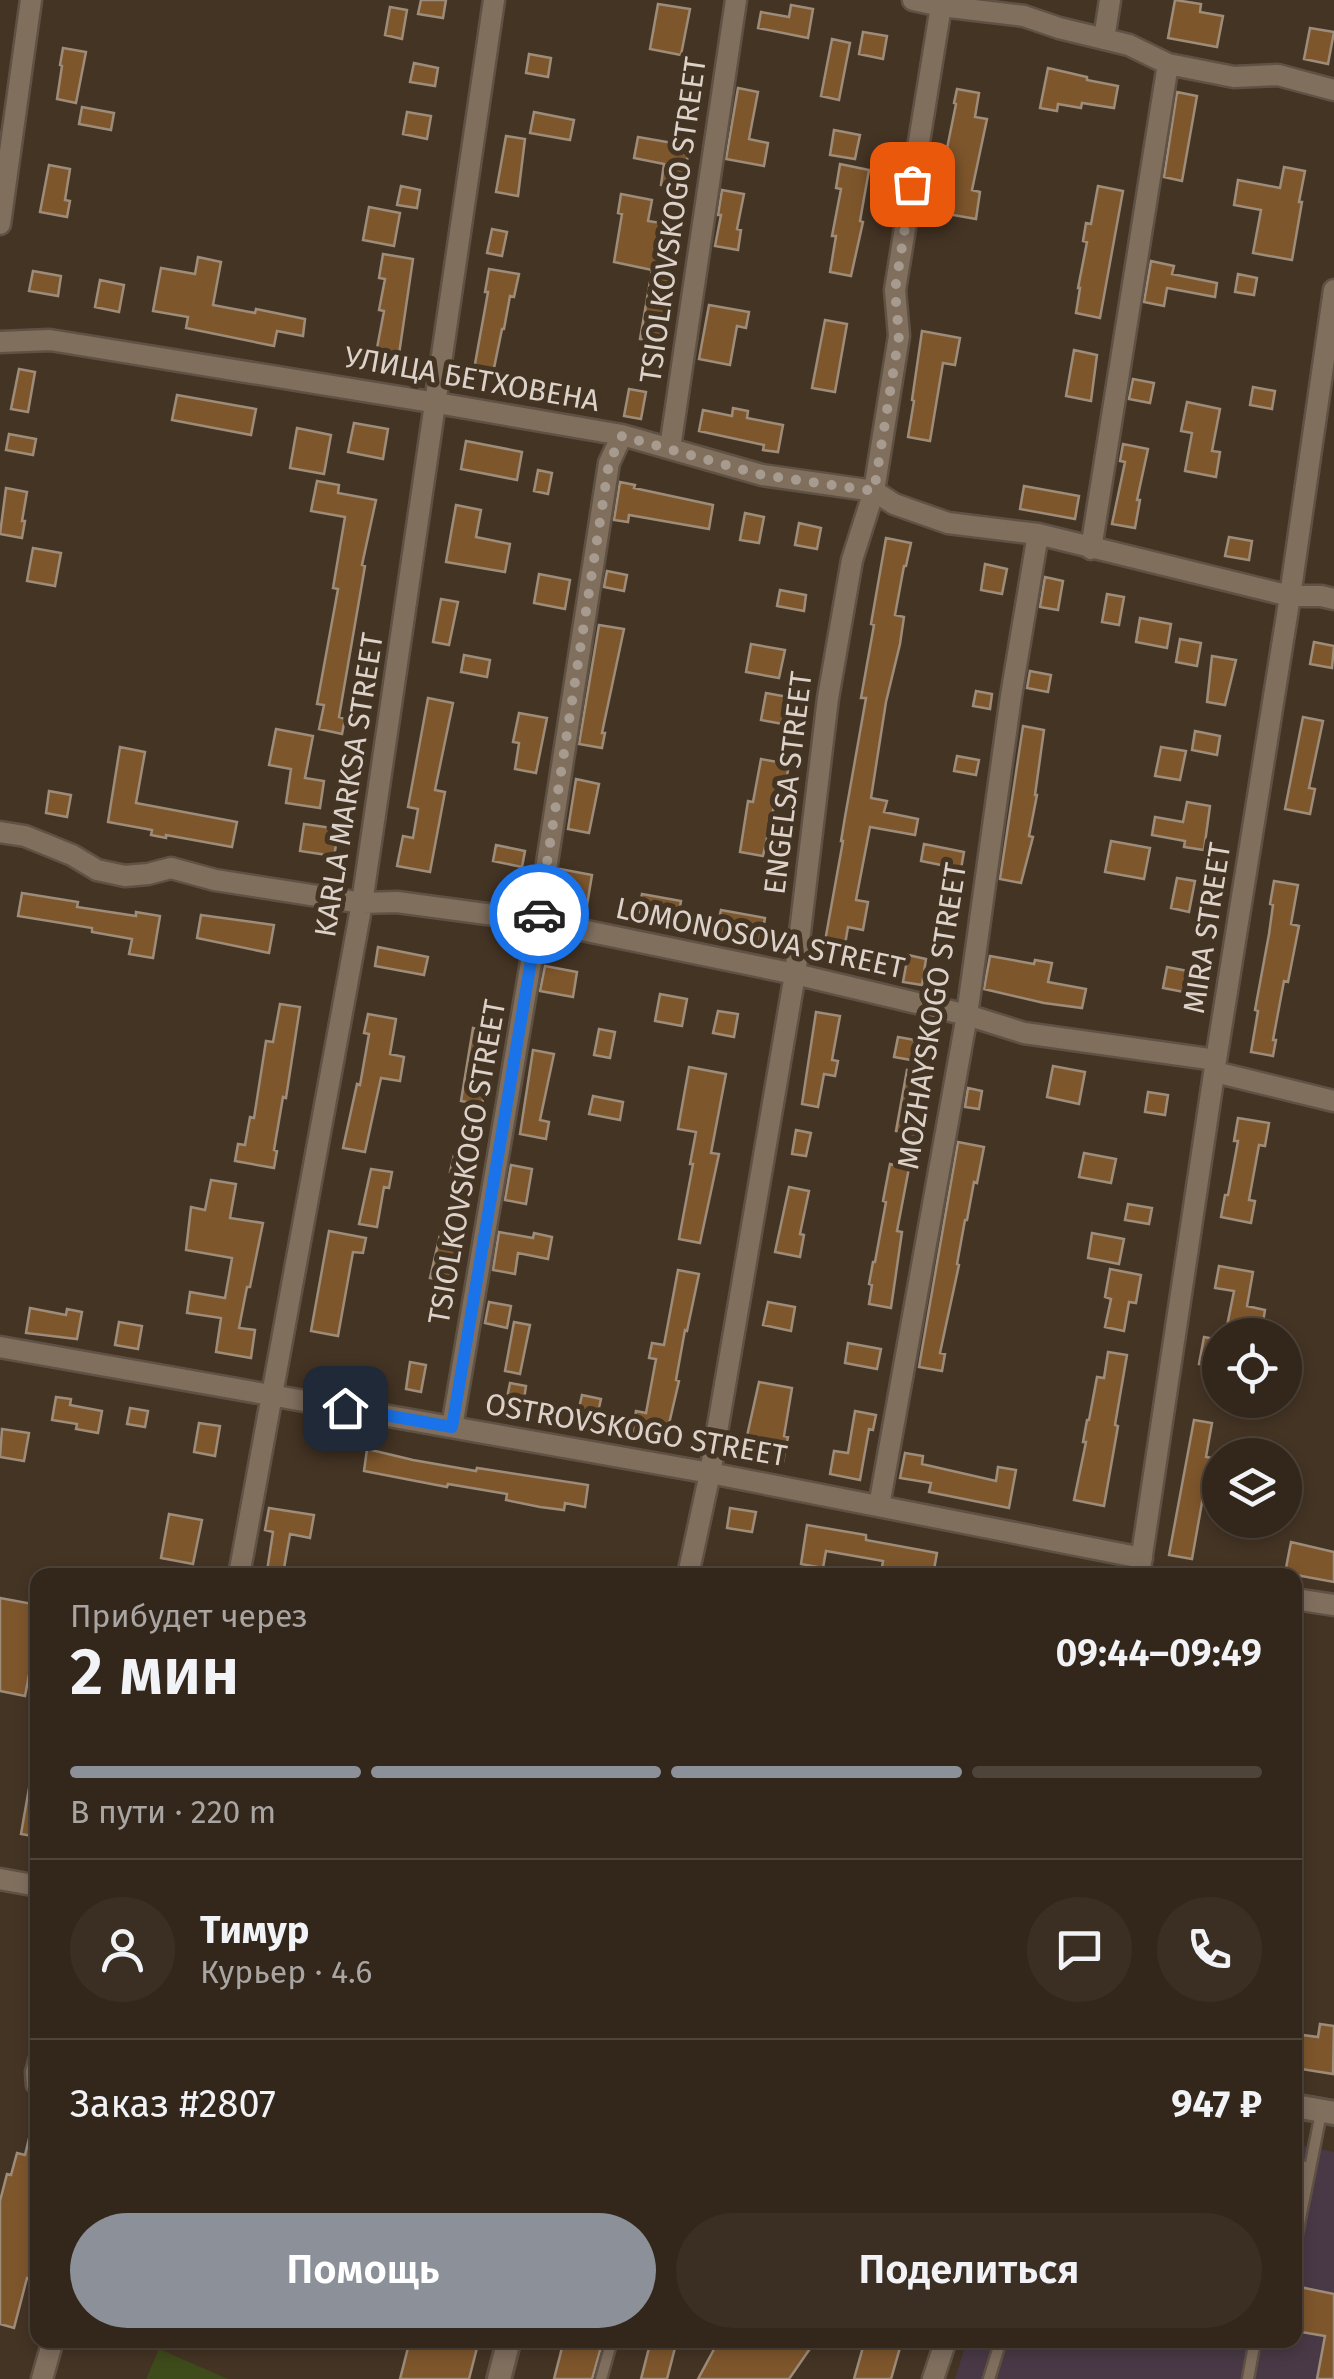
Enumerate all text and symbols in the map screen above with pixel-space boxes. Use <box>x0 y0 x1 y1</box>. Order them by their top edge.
street label: TSIOLKOVSKOGO STREET <box>632 54 714 385</box>
pin <box>870 142 955 227</box>
icon: bag <box>885 157 940 212</box>
street label: УЛИЦА БЕТХОВЕНА <box>342 339 603 419</box>
street label: KARLA MARKSA STREET <box>307 630 391 940</box>
street label: ENGELSA STREET <box>756 669 820 897</box>
street label: MIRA STREET <box>1176 840 1238 1016</box>
street label: MOZHAYSKOGO STREET <box>890 860 974 1172</box>
courier <box>489 864 589 964</box>
icon: car <box>512 887 567 942</box>
street label: LOMONOSOVA STREET <box>612 890 908 986</box>
street label: TSIOLKOVSKOGO STREET <box>421 996 513 1327</box>
map controls <box>1202 1318 1302 1538</box>
button: locate <box>1202 1318 1302 1418</box>
pin <box>303 1366 388 1451</box>
icon: home <box>318 1381 373 1436</box>
street label: OSTROVSKOGO STREET <box>482 1386 790 1474</box>
button: layers <box>1202 1438 1302 1538</box>
text: Прибудет через <box>70 1597 308 1635</box>
text: 09:44–09:49 <box>1055 1630 1262 1676</box>
text: 2 мин <box>70 1633 240 1711</box>
text: В пути · 220 m <box>70 1793 276 1831</box>
button: person <box>70 1897 175 2002</box>
button: chat <box>1027 1897 1132 2002</box>
button: phone <box>1157 1897 1262 2002</box>
text: Тимур <box>200 1907 309 1953</box>
text: Курьер · 4.6 <box>200 1953 372 1991</box>
text: Заказ #2807 <box>70 2081 276 2127</box>
text: 947 ₽ <box>1171 2081 1262 2127</box>
button: Помощь <box>70 2213 656 2328</box>
button: Поделиться <box>676 2213 1262 2328</box>

